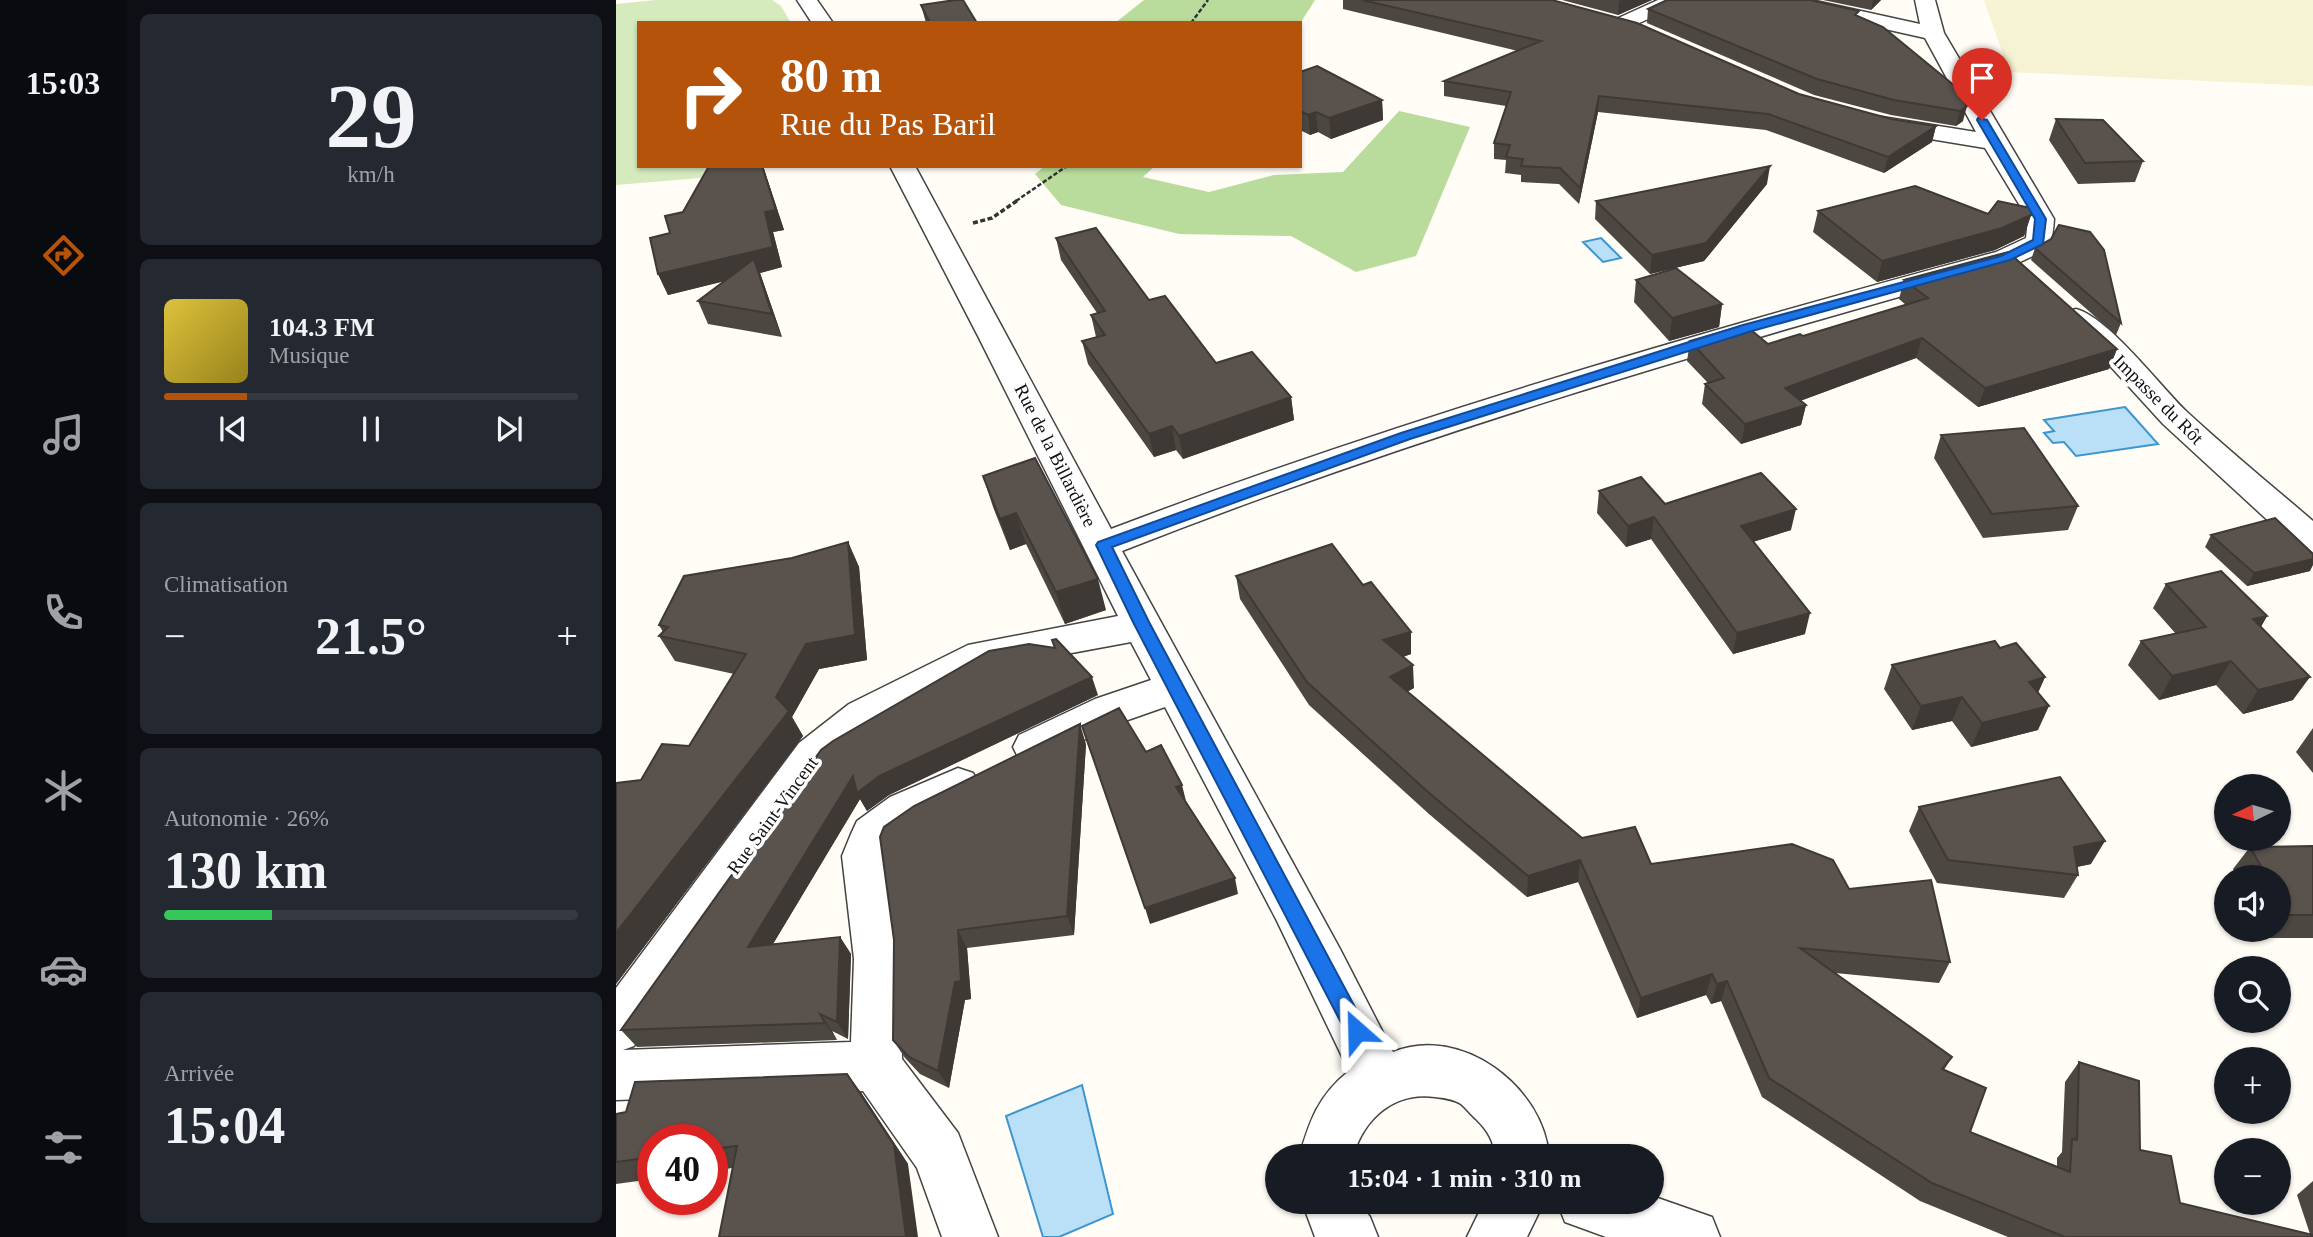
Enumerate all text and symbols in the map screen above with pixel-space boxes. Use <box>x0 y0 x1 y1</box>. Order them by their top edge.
text: 80 m <box>780 48 882 103</box>
pin <box>1952 48 2012 120</box>
icon: right <box>665 49 756 140</box>
icon: arrive <box>1963 59 2001 97</box>
text: 15:03 <box>26 65 100 101</box>
text: 29 <box>326 66 417 167</box>
text: Rue du Pas Baril <box>780 106 996 142</box>
text: km/h <box>347 162 395 187</box>
icon: directions <box>39 231 88 280</box>
text: 104.3 FM <box>269 313 374 342</box>
text: Musique <box>269 343 350 368</box>
street label: Impasse du Rôt <box>2109 350 2208 449</box>
street label: Rue de la Billardière <box>1010 380 1101 530</box>
icon: music <box>39 410 88 459</box>
icon: previous <box>214 410 252 448</box>
icon: pause <box>352 410 390 448</box>
icon: next <box>490 410 528 448</box>
text: Climatisation <box>164 572 288 597</box>
icon: phone <box>39 588 88 637</box>
text: 21.5° <box>315 608 427 665</box>
text: − <box>164 615 185 657</box>
text: + <box>557 615 578 657</box>
street label: Rue Saint-Vincent <box>723 752 822 878</box>
icon: climate <box>39 766 88 815</box>
north arrow <box>2214 774 2291 850</box>
map controls <box>2214 774 2291 1215</box>
text: Autonomie · 26% <box>164 806 329 831</box>
text: 130 km <box>164 842 327 899</box>
button: sound <box>2214 865 2291 942</box>
icon: car <box>39 945 88 994</box>
button: search <box>2214 956 2291 1033</box>
position arrow <box>1320 994 1394 1068</box>
button: + <box>2214 1047 2291 1124</box>
text: Arrivée <box>164 1061 234 1086</box>
text: 15:04 <box>164 1097 285 1154</box>
icon: filters <box>39 1123 88 1172</box>
speed limit sign: 40 <box>637 1124 728 1215</box>
button: − <box>2214 1138 2291 1215</box>
text: 15:04 · 1 min · 310 m <box>1348 1164 1582 1193</box>

